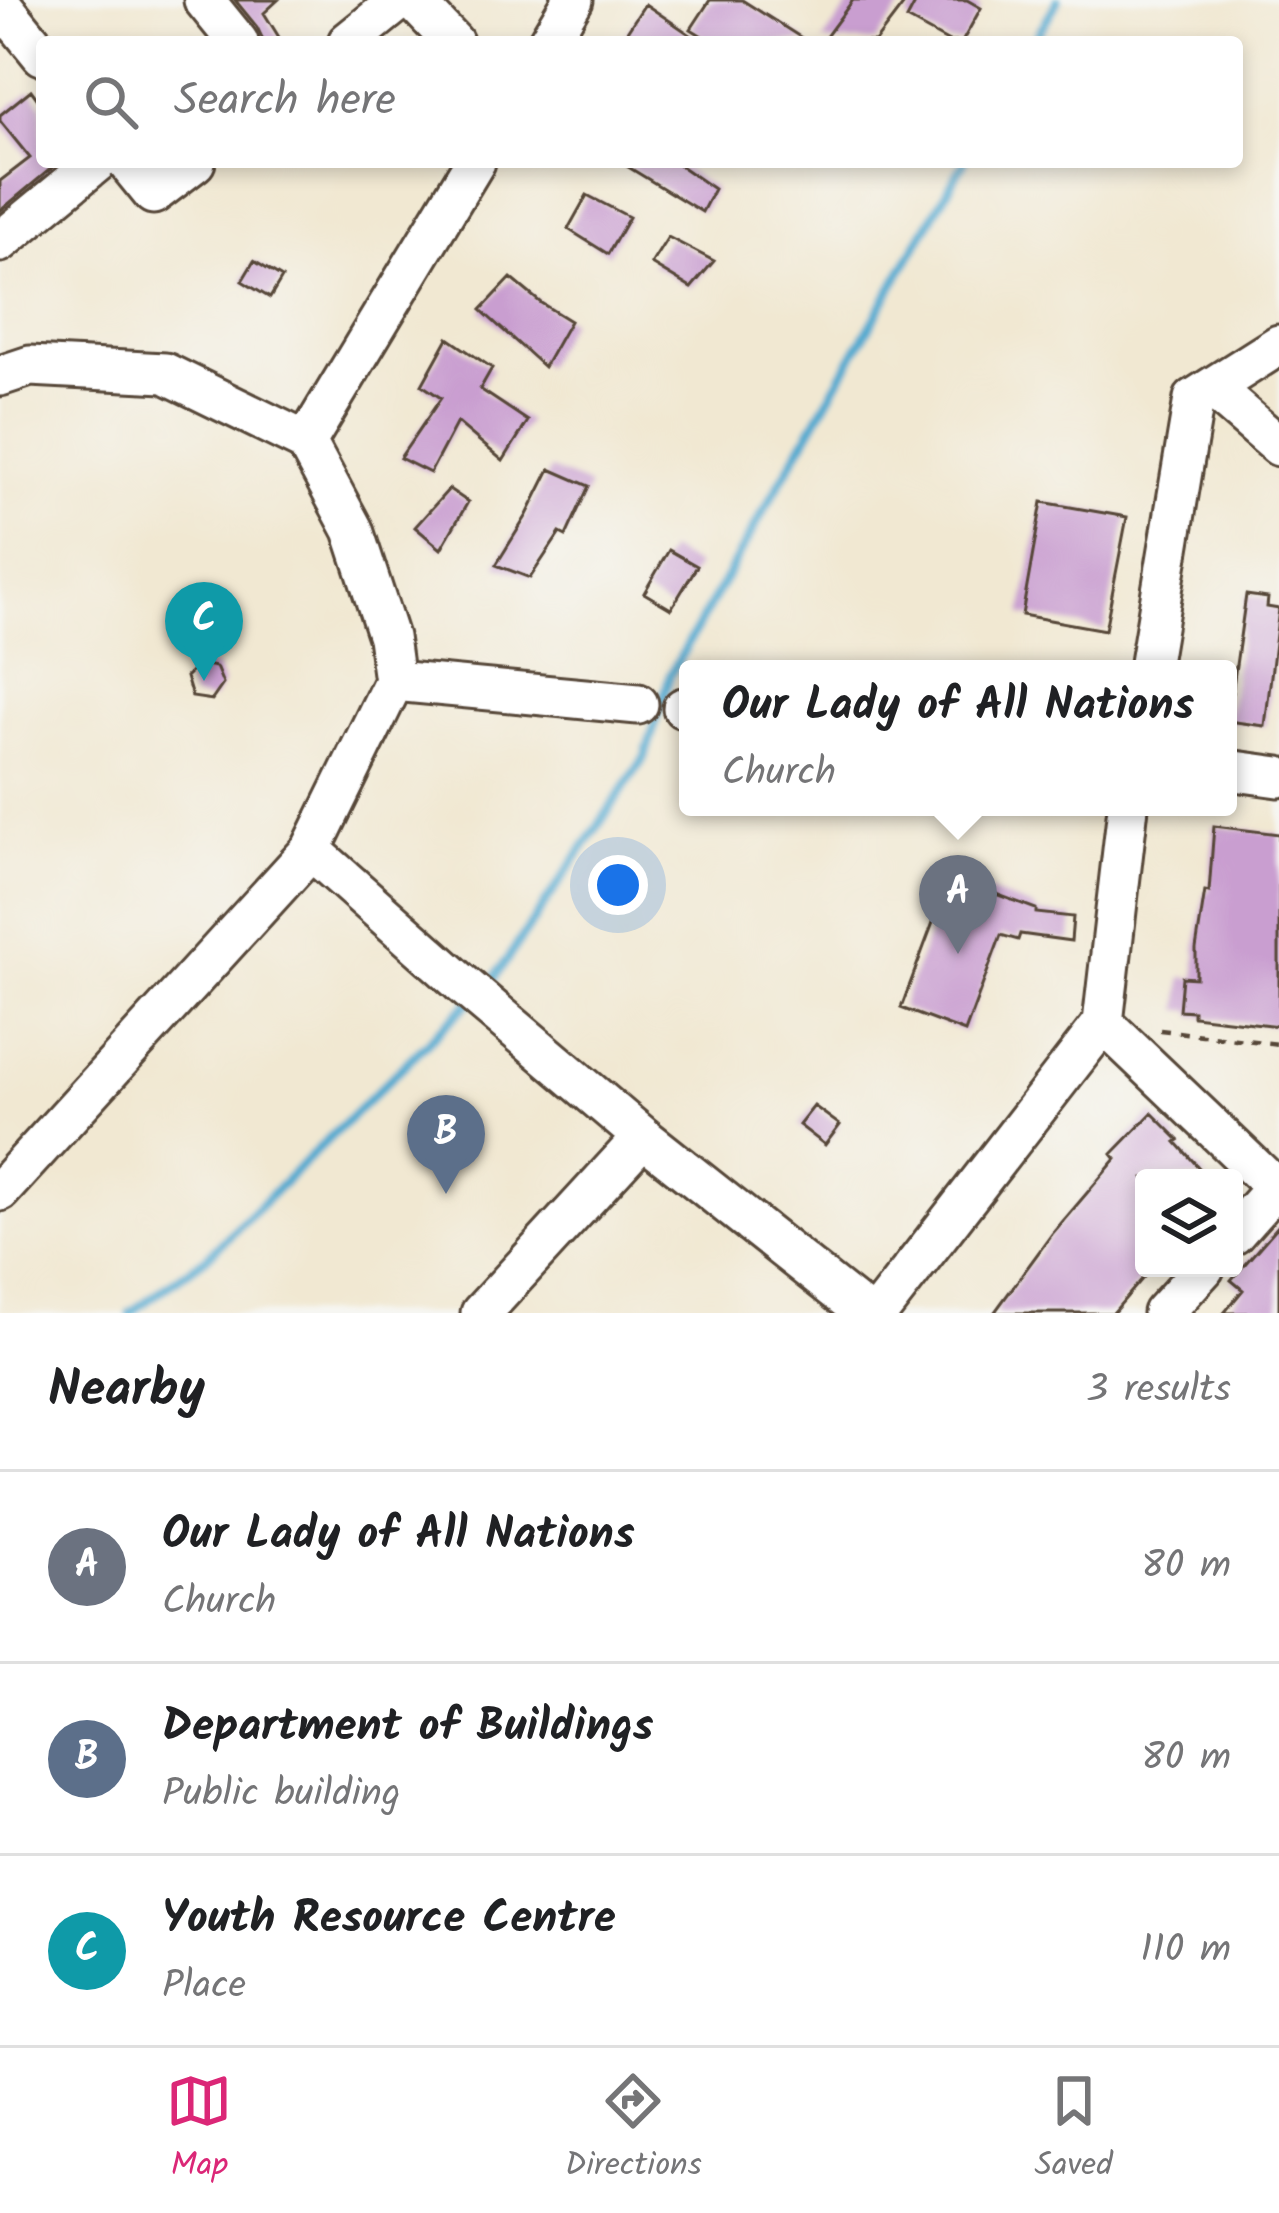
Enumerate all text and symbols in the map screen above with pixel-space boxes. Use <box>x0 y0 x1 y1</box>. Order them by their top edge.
search box <box>36 36 1243 168</box>
text: Search here <box>174 66 396 138</box>
icon: search <box>78 69 144 135</box>
pin: C <box>165 582 243 681</box>
popup <box>679 660 1237 816</box>
text: Our Lady of All Nations <box>722 671 1194 743</box>
text: Church <box>722 743 836 805</box>
your location <box>588 855 648 915</box>
pin: A <box>919 855 997 954</box>
pin: B <box>407 1095 485 1194</box>
map controls <box>1135 1169 1243 1277</box>
button: layers <box>1135 1169 1243 1277</box>
text: Nearby <box>48 1351 205 1432</box>
text: 3 results <box>1086 1360 1231 1422</box>
text: Our Lady of All Nations <box>162 1500 635 1572</box>
text: A <box>75 1536 99 1598</box>
text: 80 m <box>1141 1536 1231 1598</box>
text: Church <box>162 1572 276 1634</box>
text: Department of Buildings <box>162 1692 654 1764</box>
text: B <box>75 1728 99 1790</box>
text: 80 m <box>1141 1728 1231 1790</box>
text: Public building <box>162 1764 400 1826</box>
text: Youth Resource Centre <box>162 1884 616 1956</box>
text: C <box>75 1920 99 1982</box>
text: 110 m <box>1140 1920 1231 1982</box>
text: Place <box>162 1956 246 2018</box>
tab: Map <box>166 2068 232 2193</box>
tab: Directions <box>565 2068 702 2193</box>
tab: Saved <box>1034 2068 1113 2193</box>

